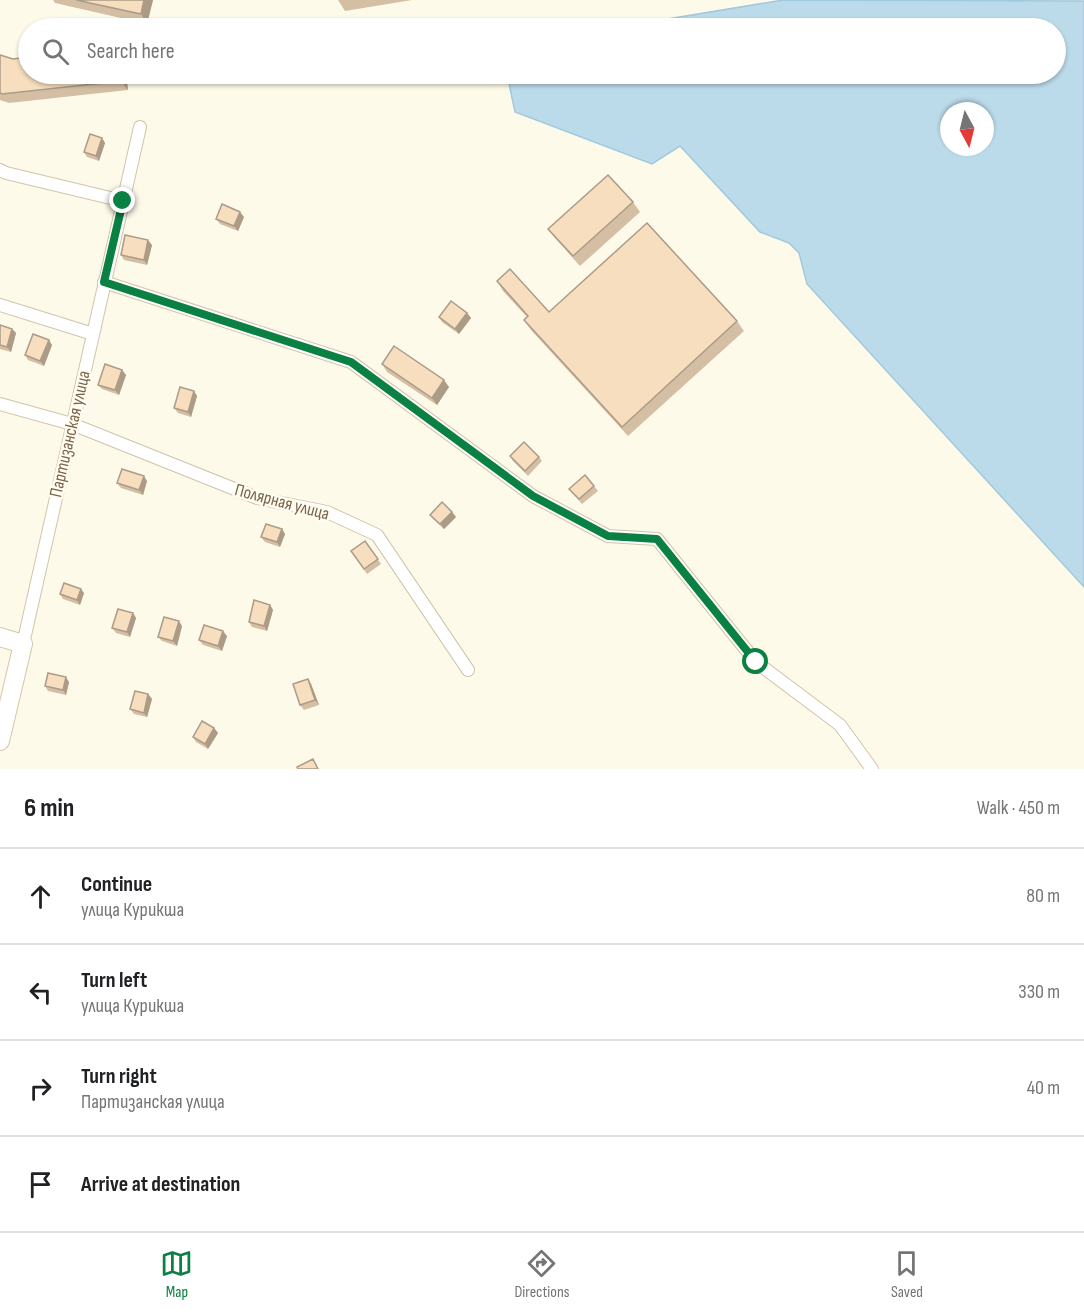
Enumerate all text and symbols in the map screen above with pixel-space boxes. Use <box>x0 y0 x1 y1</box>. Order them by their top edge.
search box <box>18 18 1066 84</box>
icon: search <box>39 35 72 68</box>
text: Search here <box>87 38 174 65</box>
north arrow <box>940 102 994 156</box>
route end <box>109 187 135 213</box>
street label: Партизанская улица <box>45 369 95 499</box>
street label: Полярная улица <box>232 479 332 525</box>
route start <box>742 648 768 674</box>
text: 6 min <box>24 793 74 824</box>
text: Walk · 450 m <box>977 796 1060 820</box>
text: Continue <box>81 871 152 898</box>
icon: ahead <box>24 880 57 913</box>
text: 80 m <box>1026 884 1060 908</box>
text: улица Курикша <box>81 898 184 922</box>
text: Turn left <box>81 967 147 994</box>
icon: left <box>24 976 57 1009</box>
text: 330 m <box>1018 980 1060 1004</box>
text: улица Курикша <box>81 994 184 1018</box>
text: Turn right <box>81 1063 157 1090</box>
icon: right <box>24 1072 57 1105</box>
text: 40 m <box>1027 1076 1060 1100</box>
text: Партизанская улица <box>81 1090 225 1114</box>
icon: arrive <box>24 1168 57 1201</box>
text: Arrive at destination <box>81 1171 240 1198</box>
tab: Map <box>160 1247 193 1302</box>
tab: Directions <box>514 1247 569 1302</box>
tab: Saved <box>890 1247 923 1302</box>

